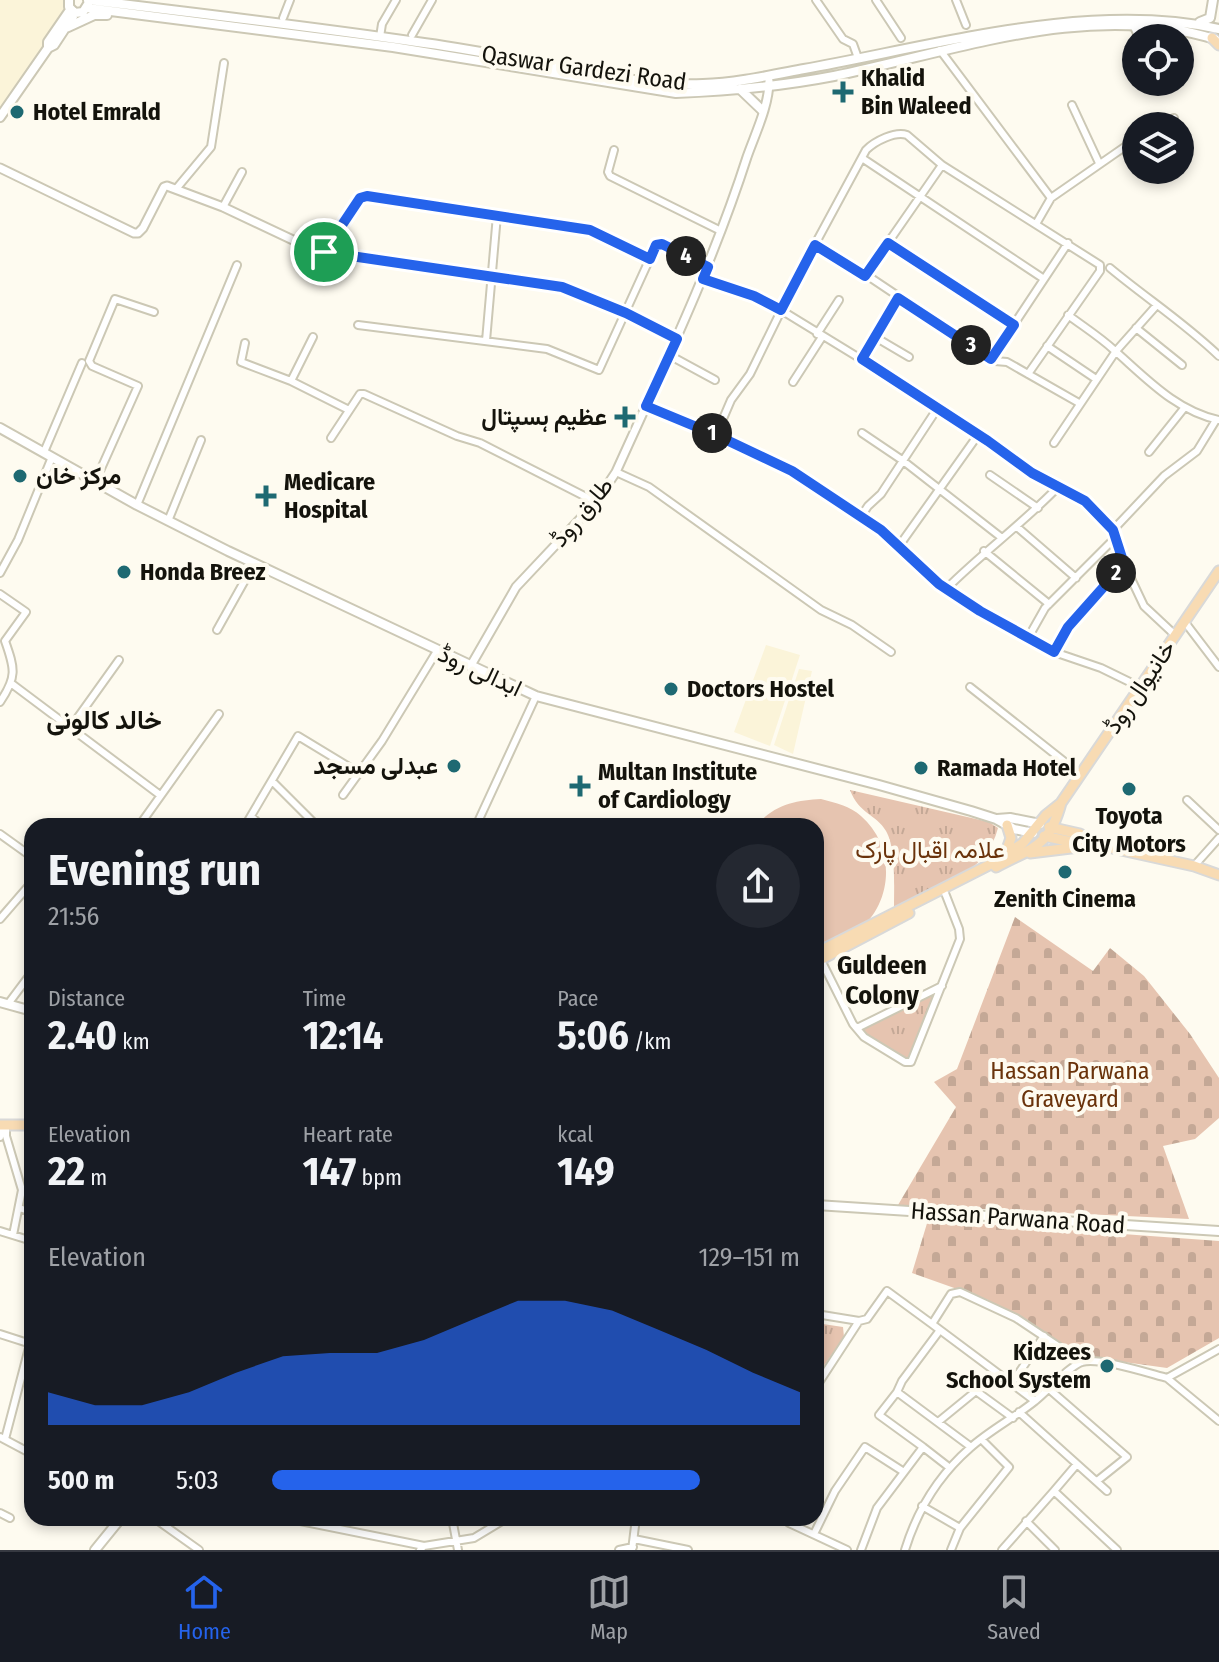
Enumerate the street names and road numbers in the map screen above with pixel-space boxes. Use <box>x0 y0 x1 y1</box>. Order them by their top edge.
street label: Qaswar Gardezi Road <box>480 40 688 96</box>
street label: طارق روڈ <box>545 472 620 553</box>
street label: خانیوال روڈ <box>1099 635 1182 740</box>
street label: ابدالی روڈ <box>433 639 526 703</box>
street label: Hassan Parwana Road <box>910 1197 1126 1239</box>

